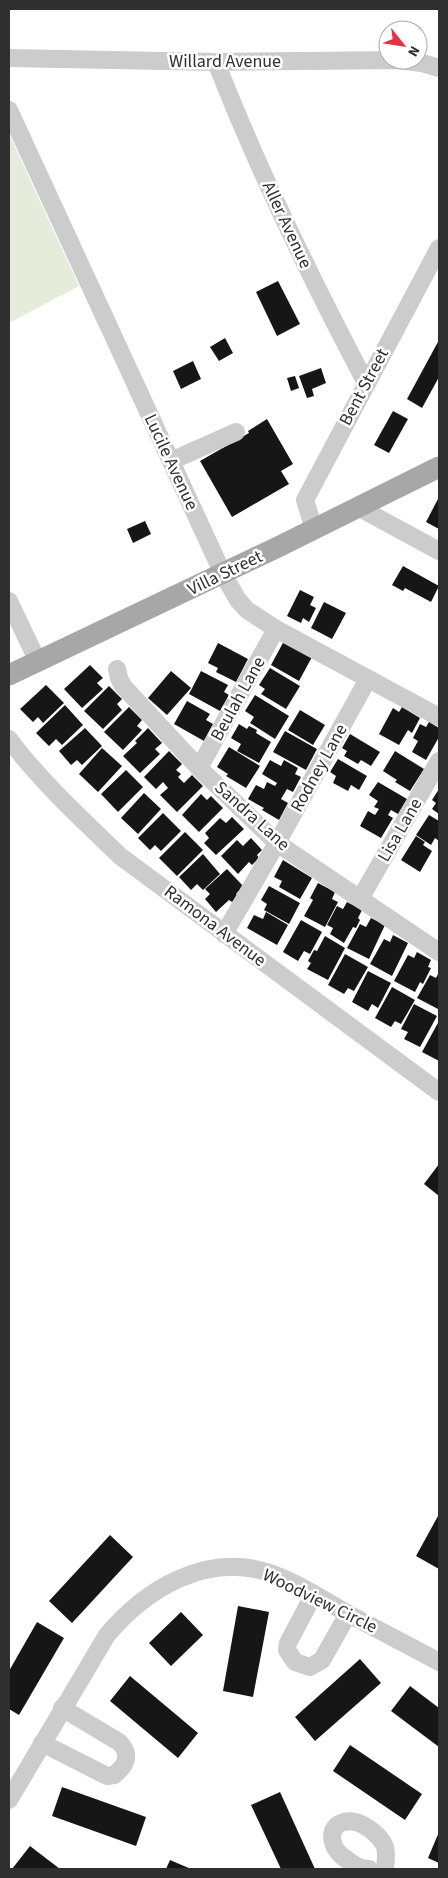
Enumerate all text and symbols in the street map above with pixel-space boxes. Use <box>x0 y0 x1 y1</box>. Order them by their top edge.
north arrow <box>378 20 428 70</box>
text: N <box>402 42 424 60</box>
street label: Willard Avenue <box>169 49 281 74</box>
street label: Aller Avenue <box>256 177 318 273</box>
street label: Bent Street <box>333 344 395 430</box>
street label: Lucile Avenue <box>138 410 204 514</box>
street label: Villa Street <box>183 544 267 602</box>
street label: Beulah Lane <box>205 652 271 746</box>
street label: Rodney Lane <box>284 719 354 817</box>
street label: Sandra Lane <box>209 775 295 857</box>
street label: Lisa Lane <box>372 793 428 867</box>
street label: Ramona Avenue <box>159 879 271 973</box>
street label: Woodview Circle <box>259 1562 382 1640</box>

